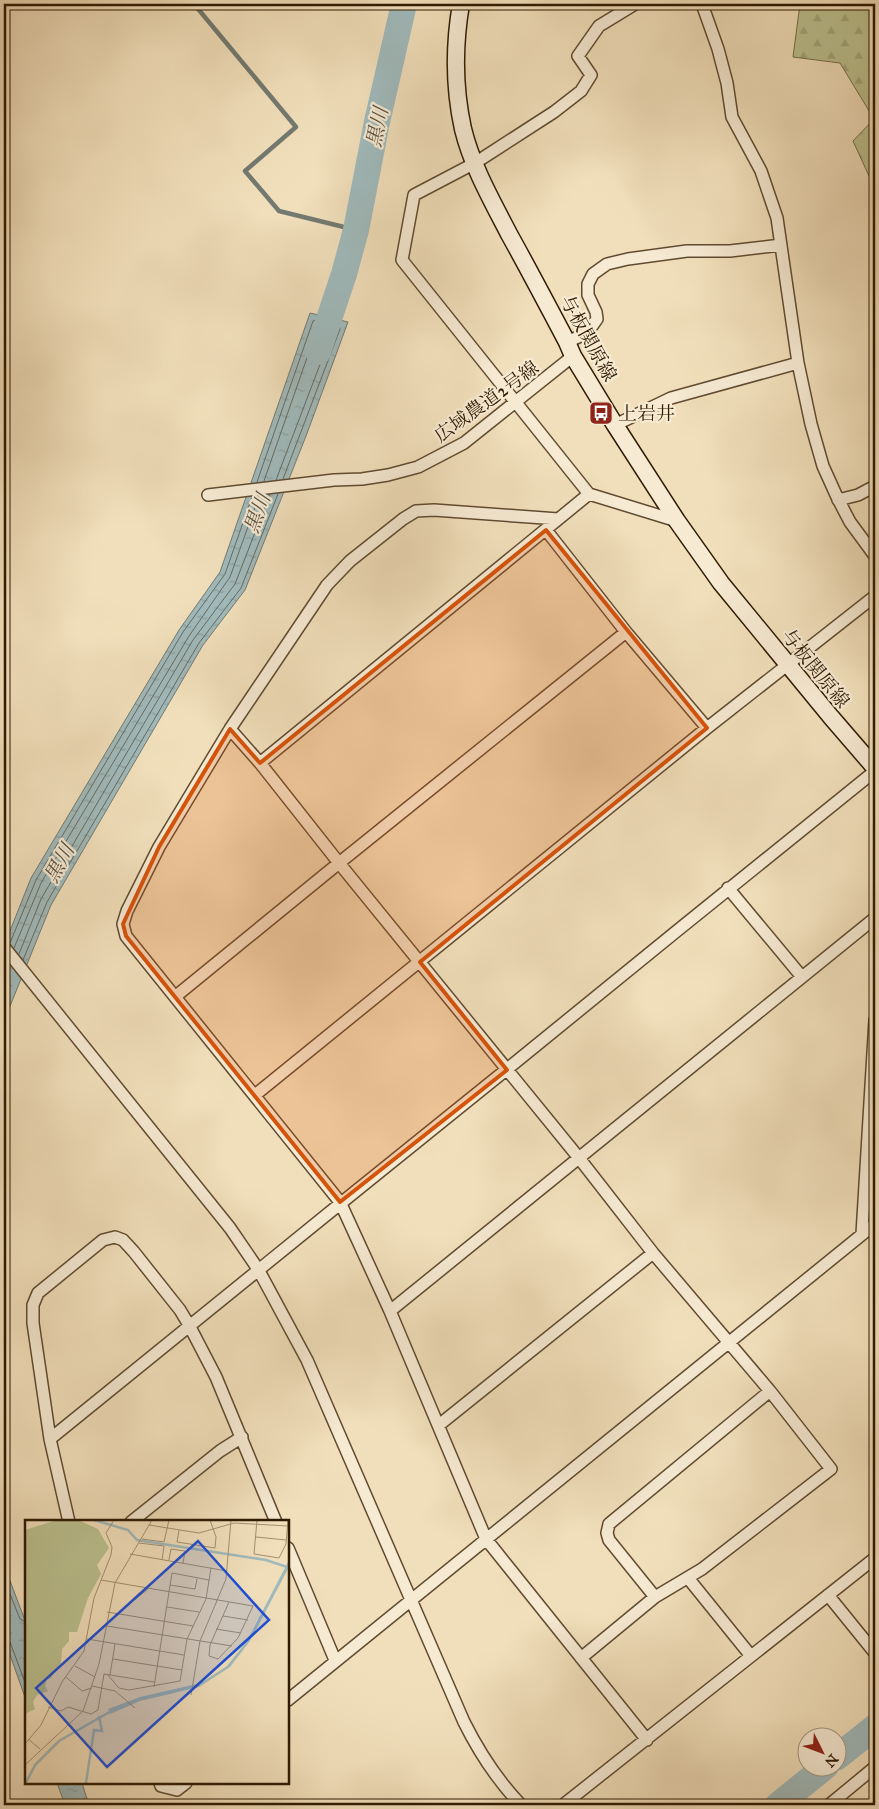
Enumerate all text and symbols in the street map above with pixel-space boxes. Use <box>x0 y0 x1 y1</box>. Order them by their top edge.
water label: 黒川 <box>361 103 393 149</box>
street label: 与板関原線 <box>555 291 622 385</box>
street label: 広域農道2号線 <box>430 356 543 447</box>
bus stop icon: 上岩井 <box>588 400 614 426</box>
place label: 上岩井 <box>618 402 675 425</box>
water label: 黒川 <box>239 488 276 536</box>
street label: 与板関原線 <box>777 624 854 712</box>
water label: 黒川 <box>39 838 80 886</box>
inset map <box>25 1520 289 1784</box>
north arrow <box>796 1726 846 1776</box>
text: N <box>821 1750 842 1771</box>

